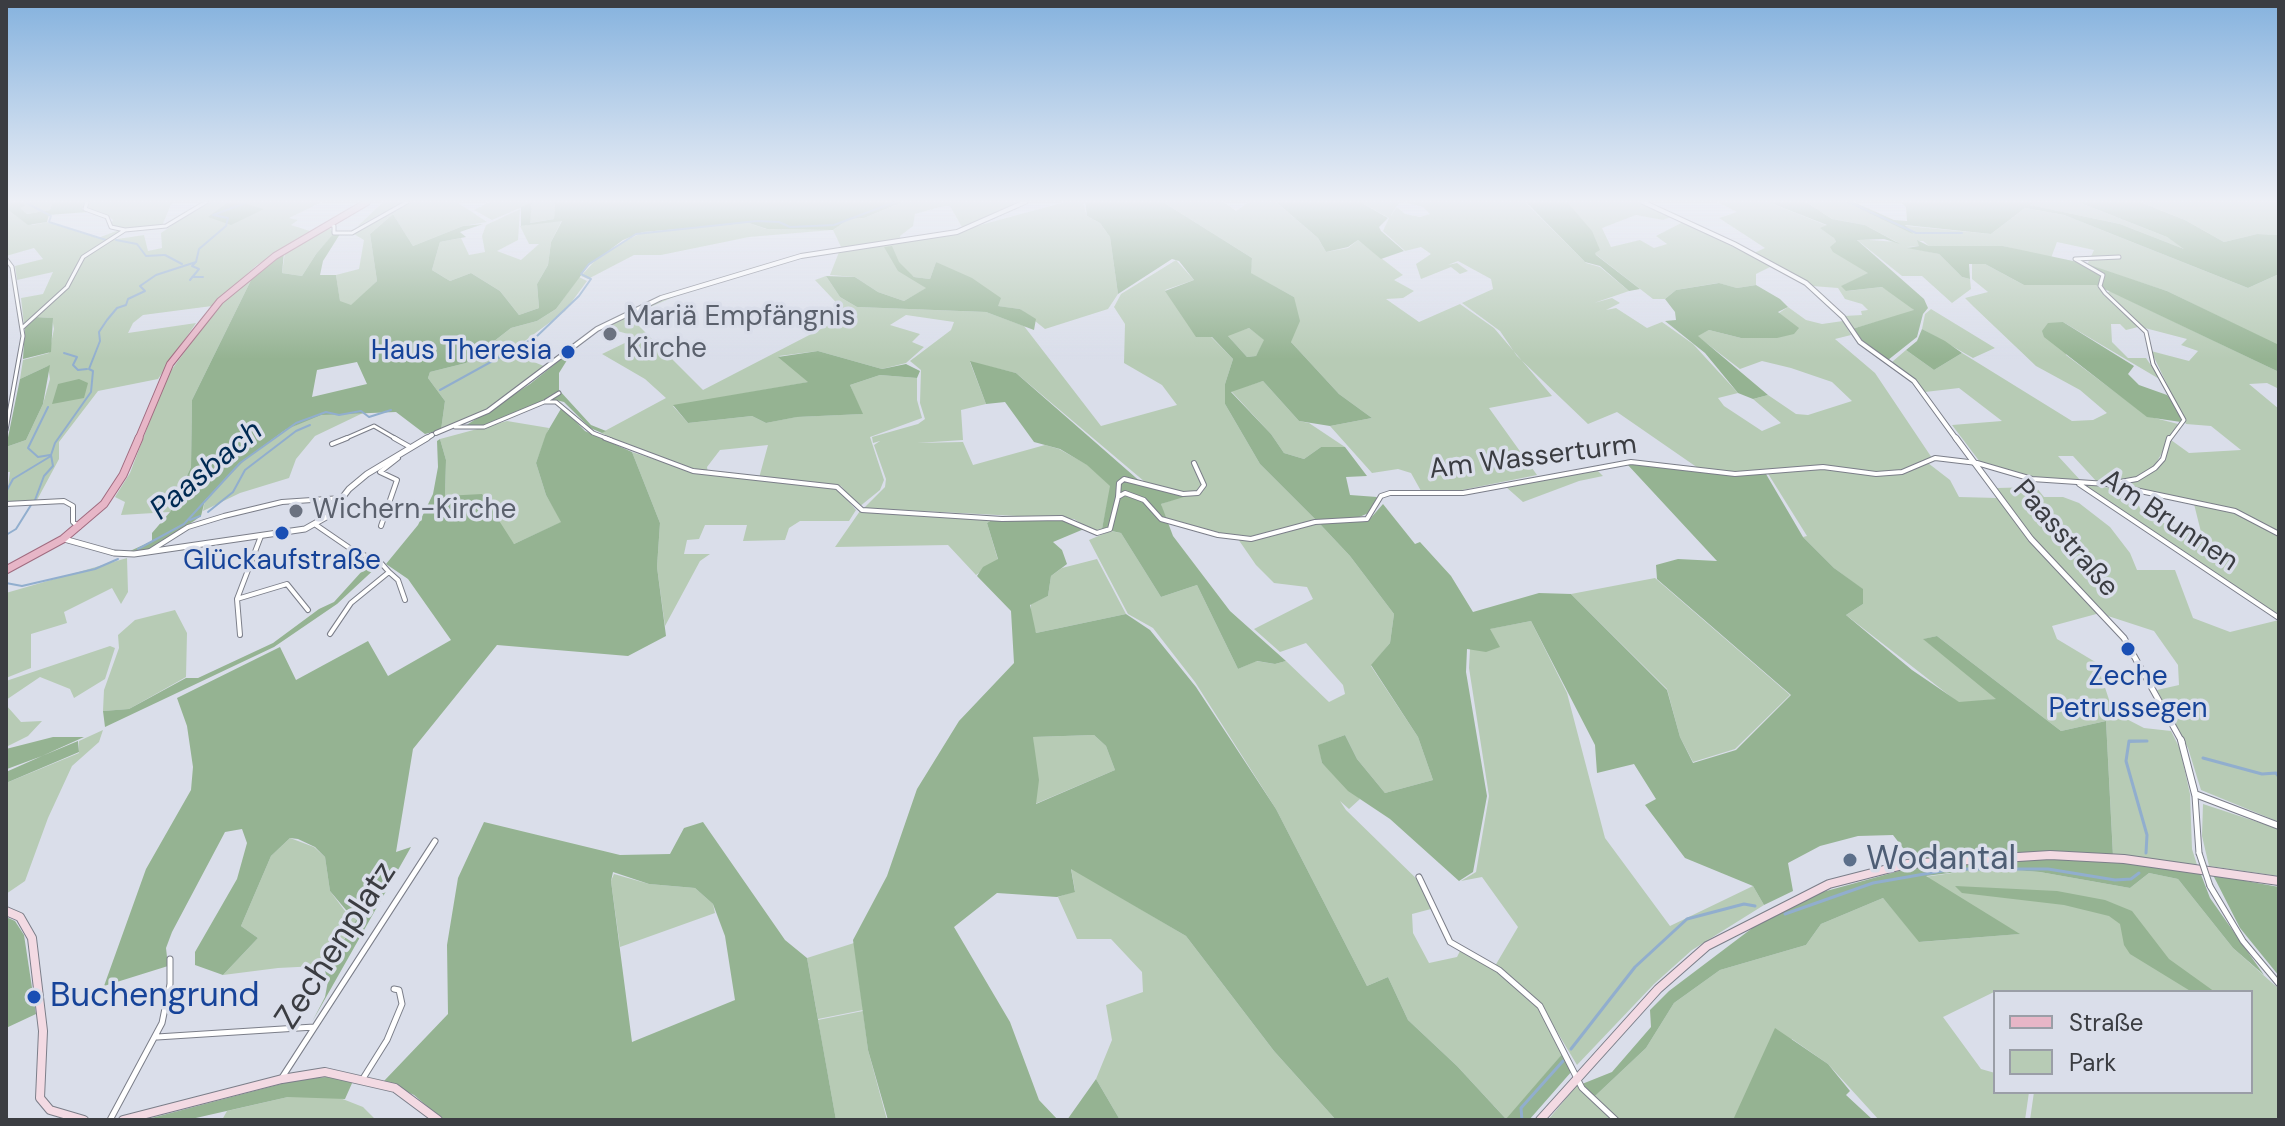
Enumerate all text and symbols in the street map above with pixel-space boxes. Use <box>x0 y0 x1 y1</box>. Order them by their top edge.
place label: Mariä Empfängnis Kirche <box>626 301 856 367</box>
marker: Mariä Empfängnis Kirche <box>601 325 619 343</box>
place label: Haus Theresia <box>371 335 552 369</box>
marker: Haus Theresia <box>559 343 577 361</box>
water label: Paasbach <box>144 414 270 528</box>
street label: Am Wasserturm <box>1427 429 1639 487</box>
street label: Am Brunnen <box>2094 463 2244 579</box>
street label: Paasstraße <box>2005 474 2125 604</box>
place label: Wichern-Kirche <box>312 494 516 528</box>
marker: Wichern-Kirche <box>287 502 305 520</box>
marker: Glückaufstraße <box>273 524 291 542</box>
place label: Glückaufstraße <box>183 545 381 579</box>
marker: Zeche Petrussegen <box>2119 640 2137 658</box>
place label: Zeche Petrussegen <box>2048 661 2208 727</box>
place label: Wodantal <box>1866 840 2016 880</box>
marker: Wodantal <box>1841 851 1859 869</box>
street label: Zechenplatz <box>268 855 406 1037</box>
place label: Buchengrund <box>50 977 260 1017</box>
marker: Buchengrund <box>25 988 43 1006</box>
legend <box>1993 990 2253 1094</box>
text: Straße <box>2069 1007 2143 1038</box>
text: Park <box>2069 1047 2116 1078</box>

